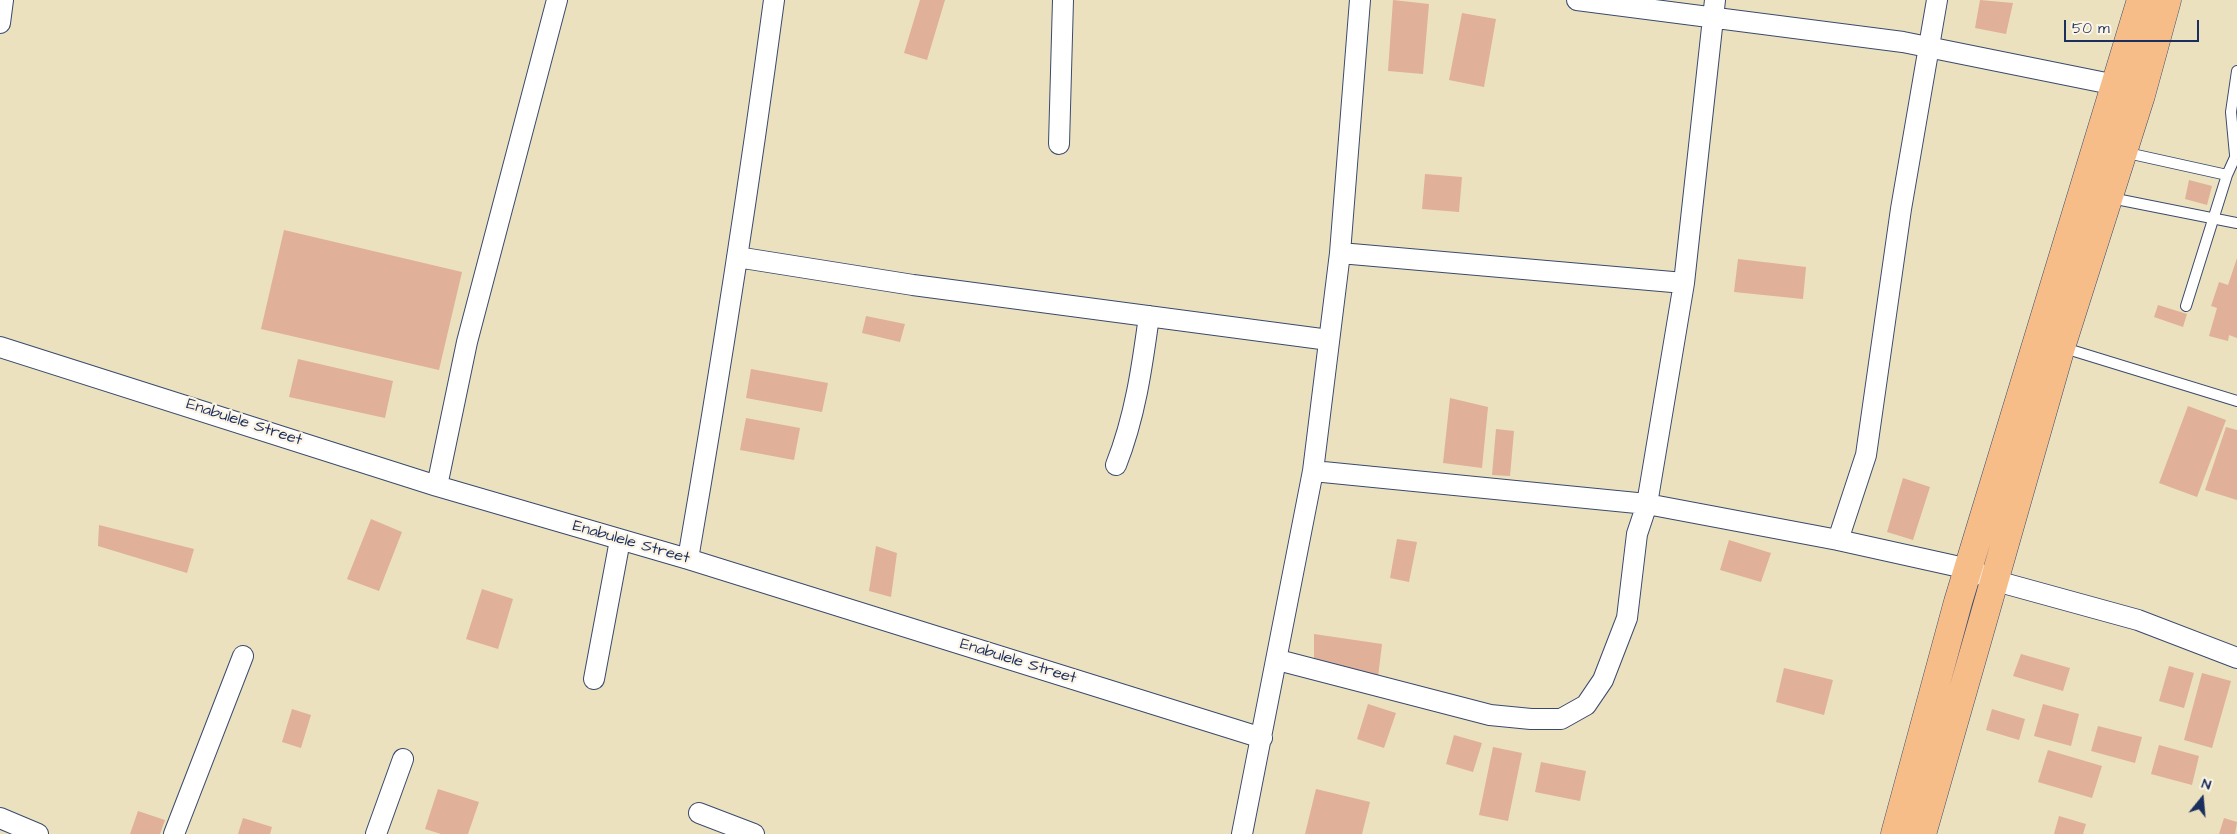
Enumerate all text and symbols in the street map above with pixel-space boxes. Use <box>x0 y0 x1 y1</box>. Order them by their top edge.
scale bar <box>2067 10 2202 42</box>
text: 50 m <box>2072 18 2110 39</box>
street label: Enabulele Street <box>184 395 304 451</box>
street label: Enabulele Street <box>570 517 692 569</box>
street label: Enabulele Street <box>957 635 1079 689</box>
north arrow <box>2177 774 2227 824</box>
text: N <box>2199 774 2214 796</box>

